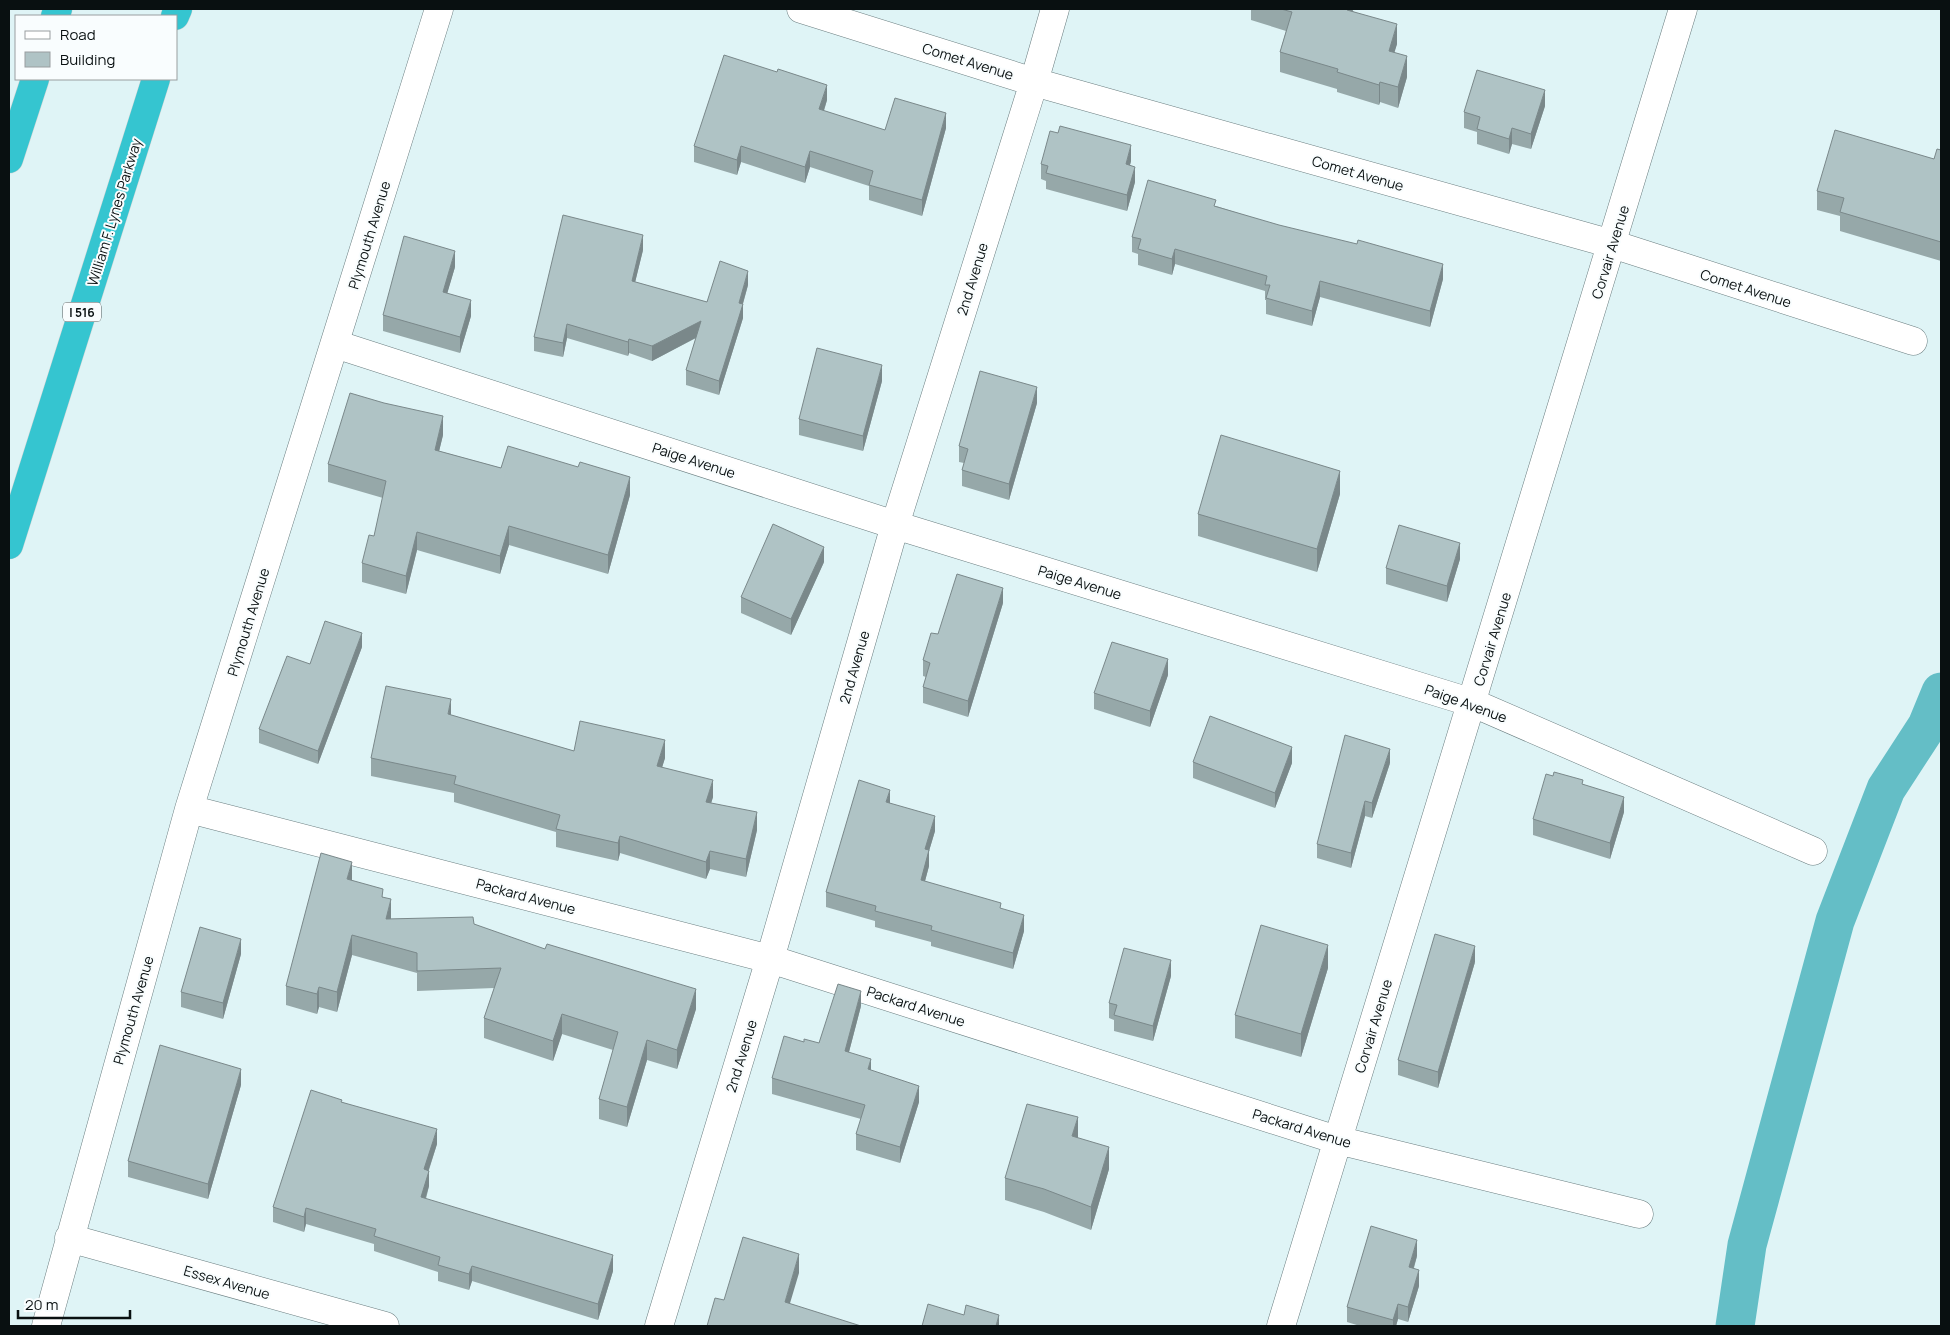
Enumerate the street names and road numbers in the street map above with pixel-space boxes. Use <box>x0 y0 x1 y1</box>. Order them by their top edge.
street label: Comet Avenue <box>920 38 1016 84</box>
street label: William F. Lynes Parkway <box>82 135 146 288</box>
street label: Comet Avenue <box>1310 151 1406 195</box>
street label: Plymouth Avenue <box>344 179 394 291</box>
street label: Corvair Avenue <box>1587 203 1633 301</box>
street label: 2nd Avenue <box>952 240 992 318</box>
street label: Comet Avenue <box>1698 264 1794 312</box>
road number: I 516 <box>63 302 101 322</box>
street label: Paige Avenue <box>650 438 738 482</box>
street label: Paige Avenue <box>1036 560 1124 604</box>
street label: Plymouth Avenue <box>223 566 273 678</box>
street label: Corvair Avenue <box>1469 590 1515 688</box>
street label: 2nd Avenue <box>834 628 874 706</box>
street label: Paige Avenue <box>1422 679 1510 727</box>
street label: Packard Avenue <box>474 874 578 918</box>
street label: Plymouth Avenue <box>108 953 158 1067</box>
street label: Corvair Avenue <box>1350 977 1396 1075</box>
street label: Packard Avenue <box>864 981 968 1031</box>
street label: 2nd Avenue <box>721 1017 761 1095</box>
street label: Packard Avenue <box>1250 1104 1354 1152</box>
street label: Essex Avenue <box>182 1261 272 1303</box>

